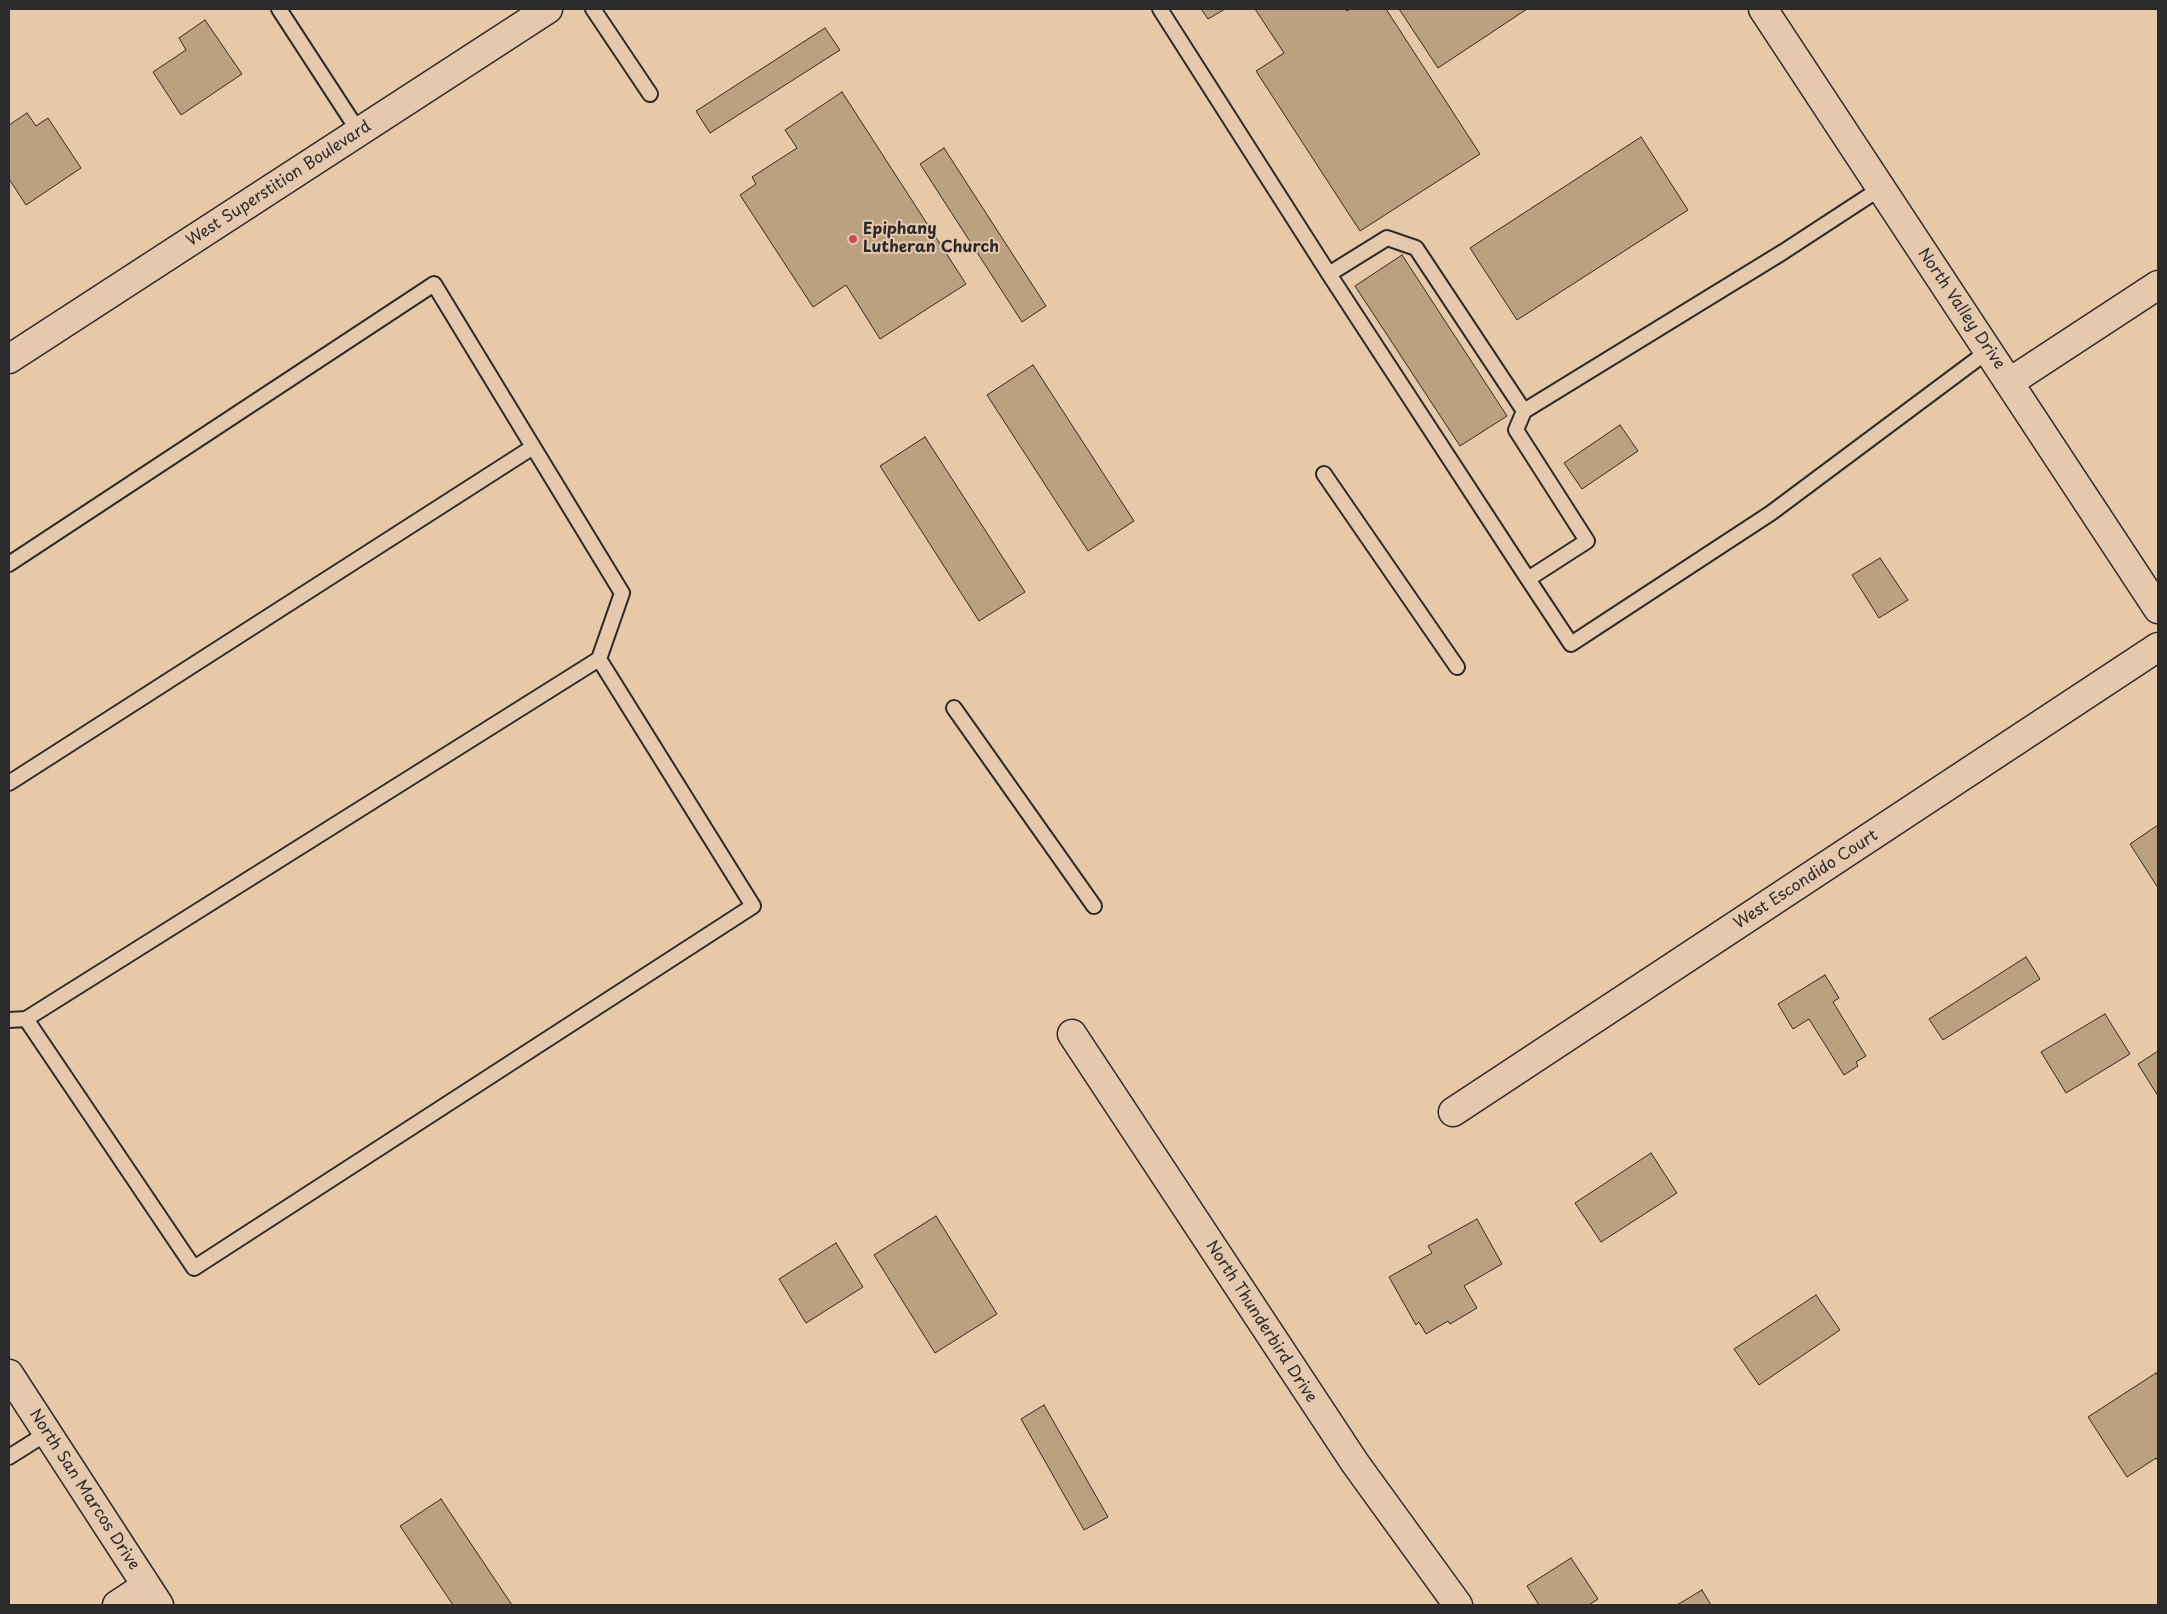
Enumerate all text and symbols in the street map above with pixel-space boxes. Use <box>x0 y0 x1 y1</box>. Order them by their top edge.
street label: West Superstition Boulevard <box>183 117 375 251</box>
place label: Epiphany Lutheran Church <box>863 220 999 258</box>
marker: Epiphany Lutheran Church <box>847 233 859 245</box>
street label: North Valley Drive <box>1913 245 2009 373</box>
street label: West Escondido Court <box>1731 826 1881 934</box>
street label: North Thunderbird Drive <box>1201 1237 1321 1407</box>
street label: North San Marcos Drive <box>25 1406 143 1574</box>

